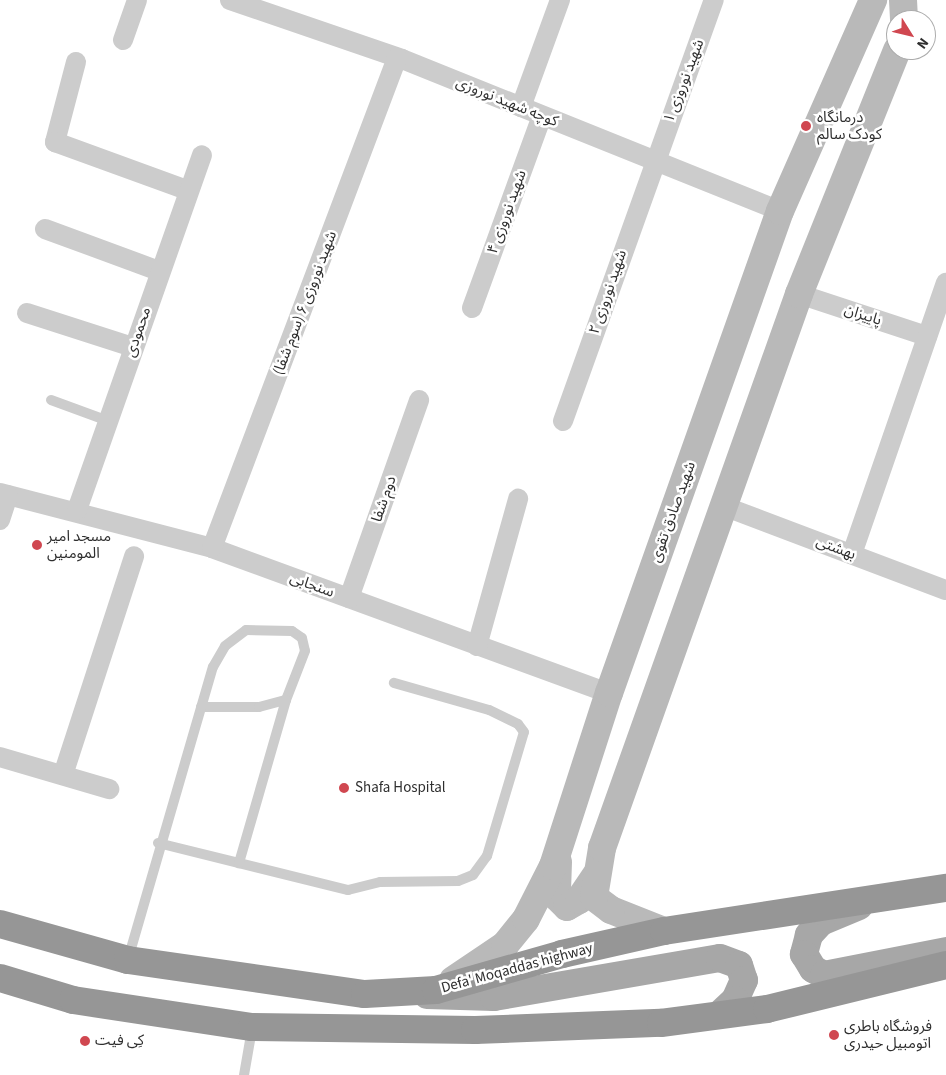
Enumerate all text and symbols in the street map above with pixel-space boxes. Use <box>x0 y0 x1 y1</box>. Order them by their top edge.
north arrow <box>886 10 936 60</box>
text: N <box>911 34 933 53</box>
street label: شهید نوروزی ۱ <box>660 37 708 125</box>
street label: کوچه شهید نوروزی <box>453 73 561 131</box>
place label: درمانگاه کودک سالم <box>817 108 882 143</box>
marker: درمانگاه کودک سالم <box>799 119 813 133</box>
street label: شهید نوروزی ۴ <box>484 168 530 256</box>
street label: شهید نوروزی ۶ (سوم شفا) <box>269 229 341 377</box>
street label: شهید نوروزی ۲ <box>585 248 631 336</box>
street label: پاییزان <box>842 301 884 329</box>
street label: محمودی <box>121 305 155 359</box>
street label: شهید صادق تقوی <box>646 459 700 565</box>
street label: دوم شفا <box>368 474 400 524</box>
place label: مسجد امیر المومنین <box>47 527 111 562</box>
street label: بهشتی <box>814 532 858 564</box>
marker: مسجد امیر المومنین <box>31 539 43 551</box>
street label: سنجابی <box>287 569 337 601</box>
place label: Shafa Hospital <box>355 779 446 797</box>
marker: Shafa Hospital <box>337 781 351 795</box>
street label: Defa' Moqaddas highway <box>439 939 595 997</box>
place label: فروشگاه باطری اتومبیل حیدری <box>844 1017 932 1052</box>
marker: فروشگاه باطری اتومبیل حیدری <box>828 1029 840 1041</box>
place label: کِی فیت <box>95 1032 144 1050</box>
marker: کِی فیت <box>79 1035 91 1047</box>

